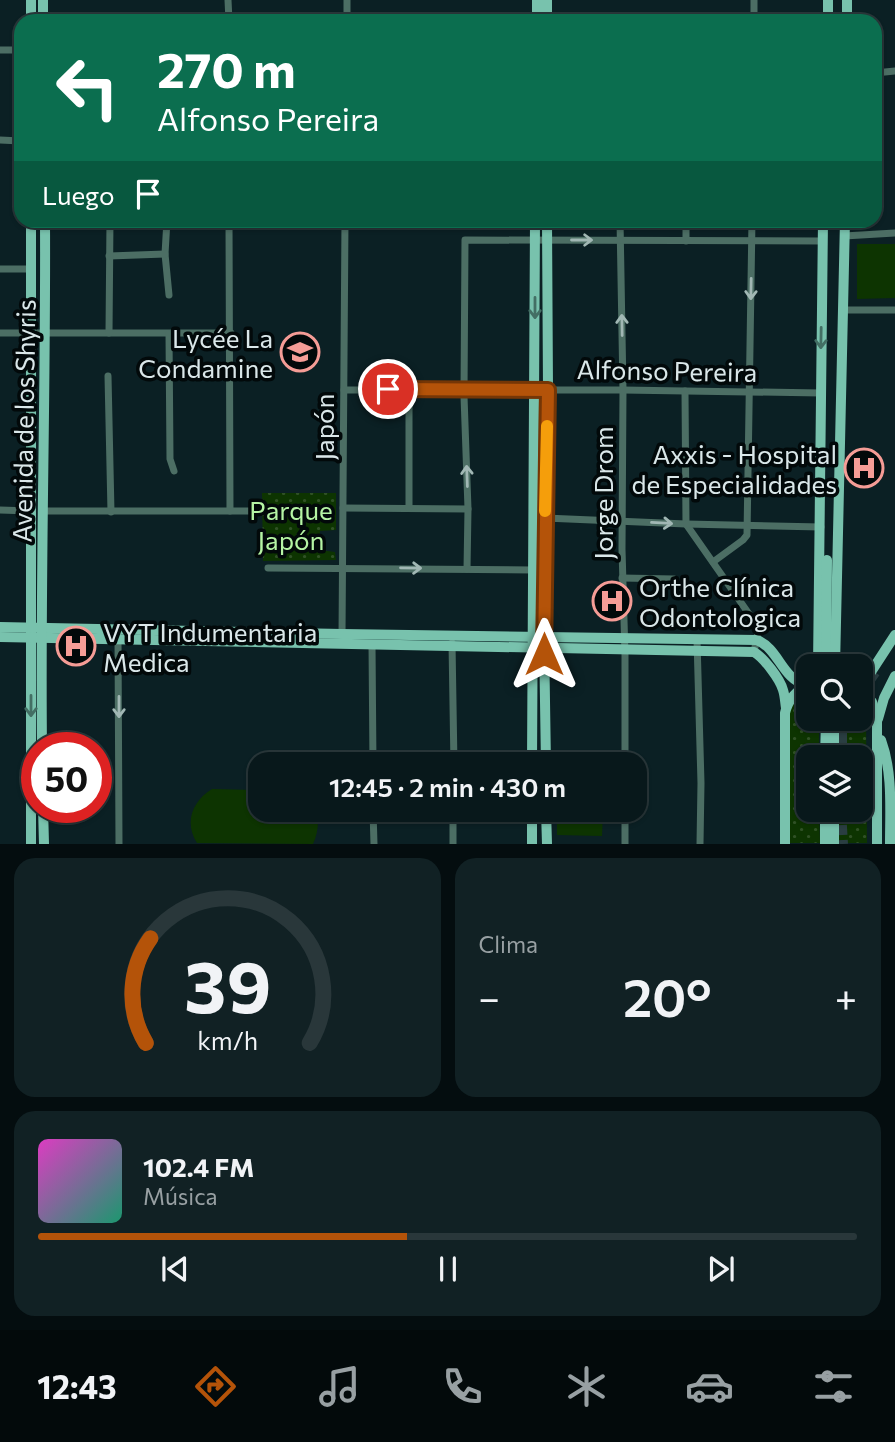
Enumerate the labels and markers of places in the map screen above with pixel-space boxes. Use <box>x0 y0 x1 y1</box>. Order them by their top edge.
place label: Lycée La Condamine <box>138 322 273 383</box>
school or university icon: Lycée La Condamine <box>279 331 321 373</box>
pin <box>358 359 418 419</box>
place label: Axxis - Hospital de Especialidades <box>631 438 837 499</box>
hospital icon: Axxis - Hospital de Especialidades <box>843 447 885 489</box>
place label: Orthe Clínica Odontologica <box>639 571 801 632</box>
hospital icon: Orthe Clínica Odontologica <box>591 580 633 622</box>
place label: VYT Indumentaria Medica <box>103 616 317 677</box>
hospital icon: VYT Indumentaria Medica <box>55 625 97 667</box>

